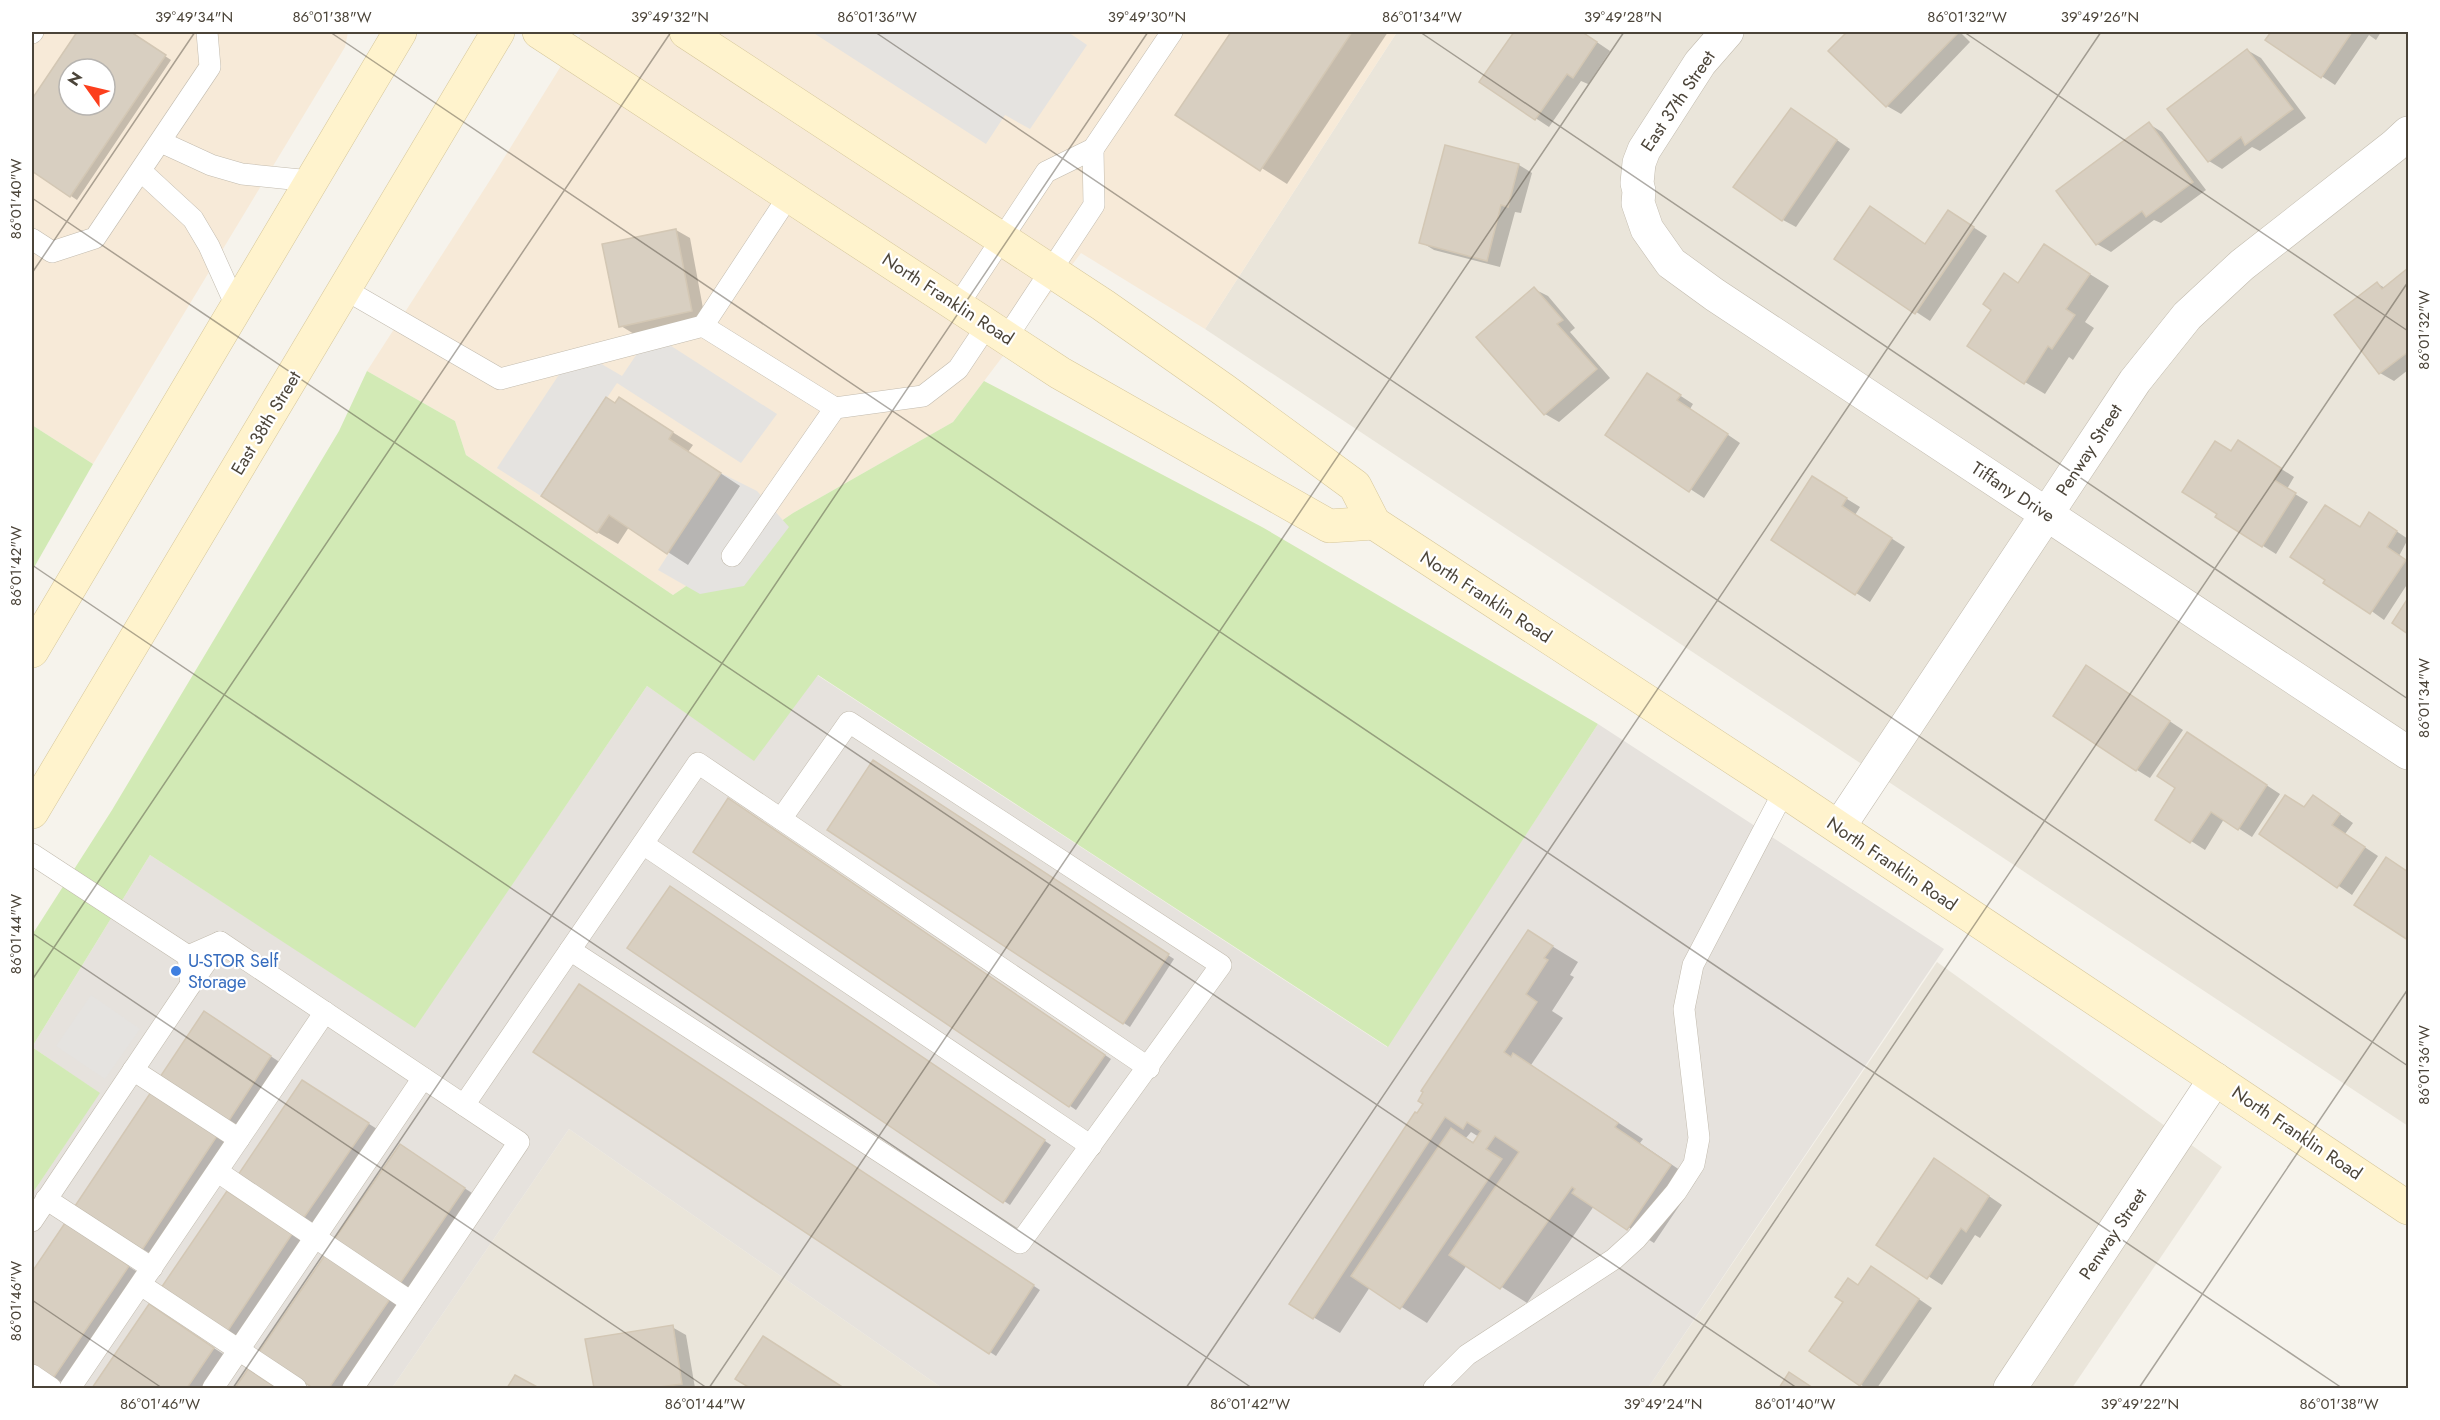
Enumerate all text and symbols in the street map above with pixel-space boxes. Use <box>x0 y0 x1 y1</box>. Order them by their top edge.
text: 39°49'34"N <box>155 6 233 28</box>
text: 86°01'38"W <box>292 6 372 28</box>
text: 39°49'32"N <box>631 6 709 28</box>
text: 86°01'36"W <box>837 6 917 28</box>
text: 39°49'30"N <box>1108 6 1186 28</box>
text: 86°01'34"W <box>1382 6 1462 28</box>
text: 39°49'28"N <box>1584 6 1662 28</box>
text: 86°01'32"W <box>1927 6 2007 28</box>
text: 39°49'26"N <box>2061 6 2139 28</box>
street label: East 37th Street <box>1635 45 1722 157</box>
north arrow <box>57 57 117 117</box>
text: N <box>62 67 88 91</box>
text: 86°01'40"W <box>5 159 27 239</box>
street label: North Franklin Road <box>877 247 1019 351</box>
text: 86°01'32"W <box>2413 290 2435 370</box>
street label: East 38th Street <box>225 365 308 480</box>
street label: Penway Street <box>2049 398 2129 501</box>
street label: Tiffany Drive <box>1966 455 2060 529</box>
text: 86°01'42"W <box>5 526 27 606</box>
street label: North Franklin Road <box>1415 545 1557 649</box>
text: 86°01'34"W <box>2413 658 2435 738</box>
street label: North Franklin Road <box>1822 811 1962 917</box>
text: 86°01'44"W <box>5 894 27 974</box>
place label: U-STOR Self Storage <box>188 948 279 995</box>
marker: U-STOR Self Storage <box>169 964 183 978</box>
text: 86°01'36"W <box>2413 1025 2435 1105</box>
street label: North Franklin Road <box>2227 1080 2367 1186</box>
street label: Penway Street <box>2073 1183 2154 1285</box>
text: 86°01'46"W <box>5 1261 27 1341</box>
text: 86°01'46"W <box>120 1393 200 1415</box>
text: 86°01'44"W <box>665 1393 745 1415</box>
text: 86°01'42"W <box>1210 1393 1290 1415</box>
text: 39°49'24"N <box>1624 1393 1702 1415</box>
text: 86°01'40"W <box>1755 1393 1835 1415</box>
text: 39°49'22"N <box>2101 1393 2179 1415</box>
text: 86°01'38"W <box>2299 1393 2379 1415</box>

